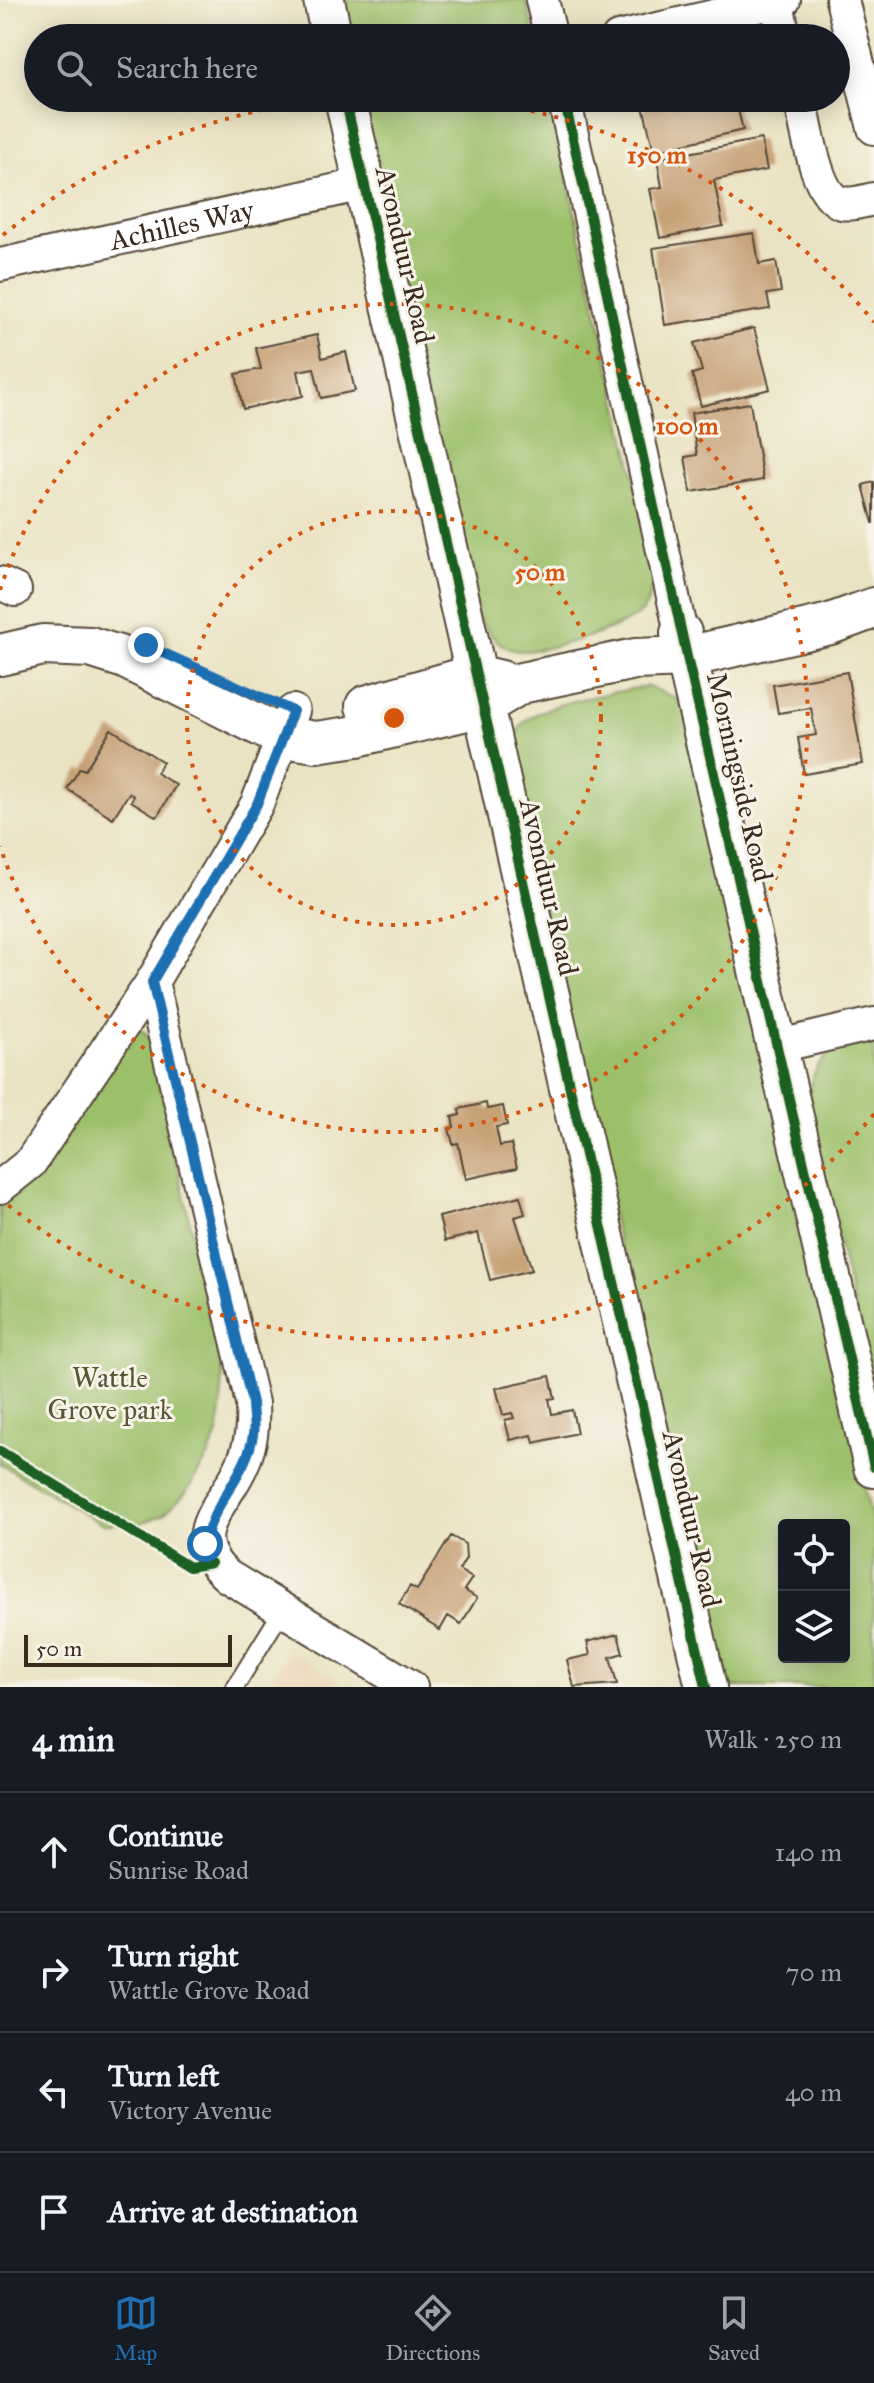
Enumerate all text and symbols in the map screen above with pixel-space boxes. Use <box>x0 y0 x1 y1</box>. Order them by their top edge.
search box <box>24 24 850 112</box>
icon: search <box>52 46 96 90</box>
text: Search here <box>116 50 258 86</box>
text: 150 m <box>627 140 688 170</box>
street label: Avonduur Road <box>367 162 442 347</box>
street label: Achilles Way <box>105 191 258 258</box>
text: 100 m <box>656 411 719 441</box>
text: 50 m <box>515 557 566 587</box>
route end <box>128 627 164 663</box>
street label: Morningside Road <box>699 669 781 885</box>
centre of rings <box>380 704 408 732</box>
street label: Avonduur Road <box>511 794 586 979</box>
park label: Wattle Grove park <box>48 1360 172 1427</box>
street label: Avonduur Road <box>654 1426 729 1611</box>
map controls <box>778 1519 850 1663</box>
button: locate <box>778 1519 850 1591</box>
route start <box>187 1526 223 1562</box>
button: layers <box>778 1591 850 1663</box>
scale bar <box>24 1631 232 1667</box>
text: 50 m <box>36 1635 82 1662</box>
text: 4 min <box>32 1719 115 1760</box>
text: Walk · 250 m <box>704 1723 842 1755</box>
text: Continue <box>108 1818 223 1854</box>
icon: ahead <box>32 1830 76 1874</box>
text: 140 m <box>775 1836 842 1868</box>
text: Sunrise Road <box>108 1854 249 1886</box>
text: Turn right <box>108 1938 239 1974</box>
icon: right <box>32 1950 76 1994</box>
text: 70 m <box>786 1956 842 1988</box>
text: Wattle Grove Road <box>108 1974 310 2006</box>
text: Turn left <box>108 2058 219 2094</box>
icon: left <box>32 2070 76 2114</box>
text: 40 m <box>785 2076 842 2108</box>
text: Victory Avenue <box>108 2094 272 2126</box>
icon: arrive <box>32 2190 76 2234</box>
text: Arrive at destination <box>108 2194 358 2230</box>
tab: Map <box>114 2291 158 2366</box>
tab: Directions <box>385 2291 480 2366</box>
tab: Saved <box>708 2291 760 2366</box>

